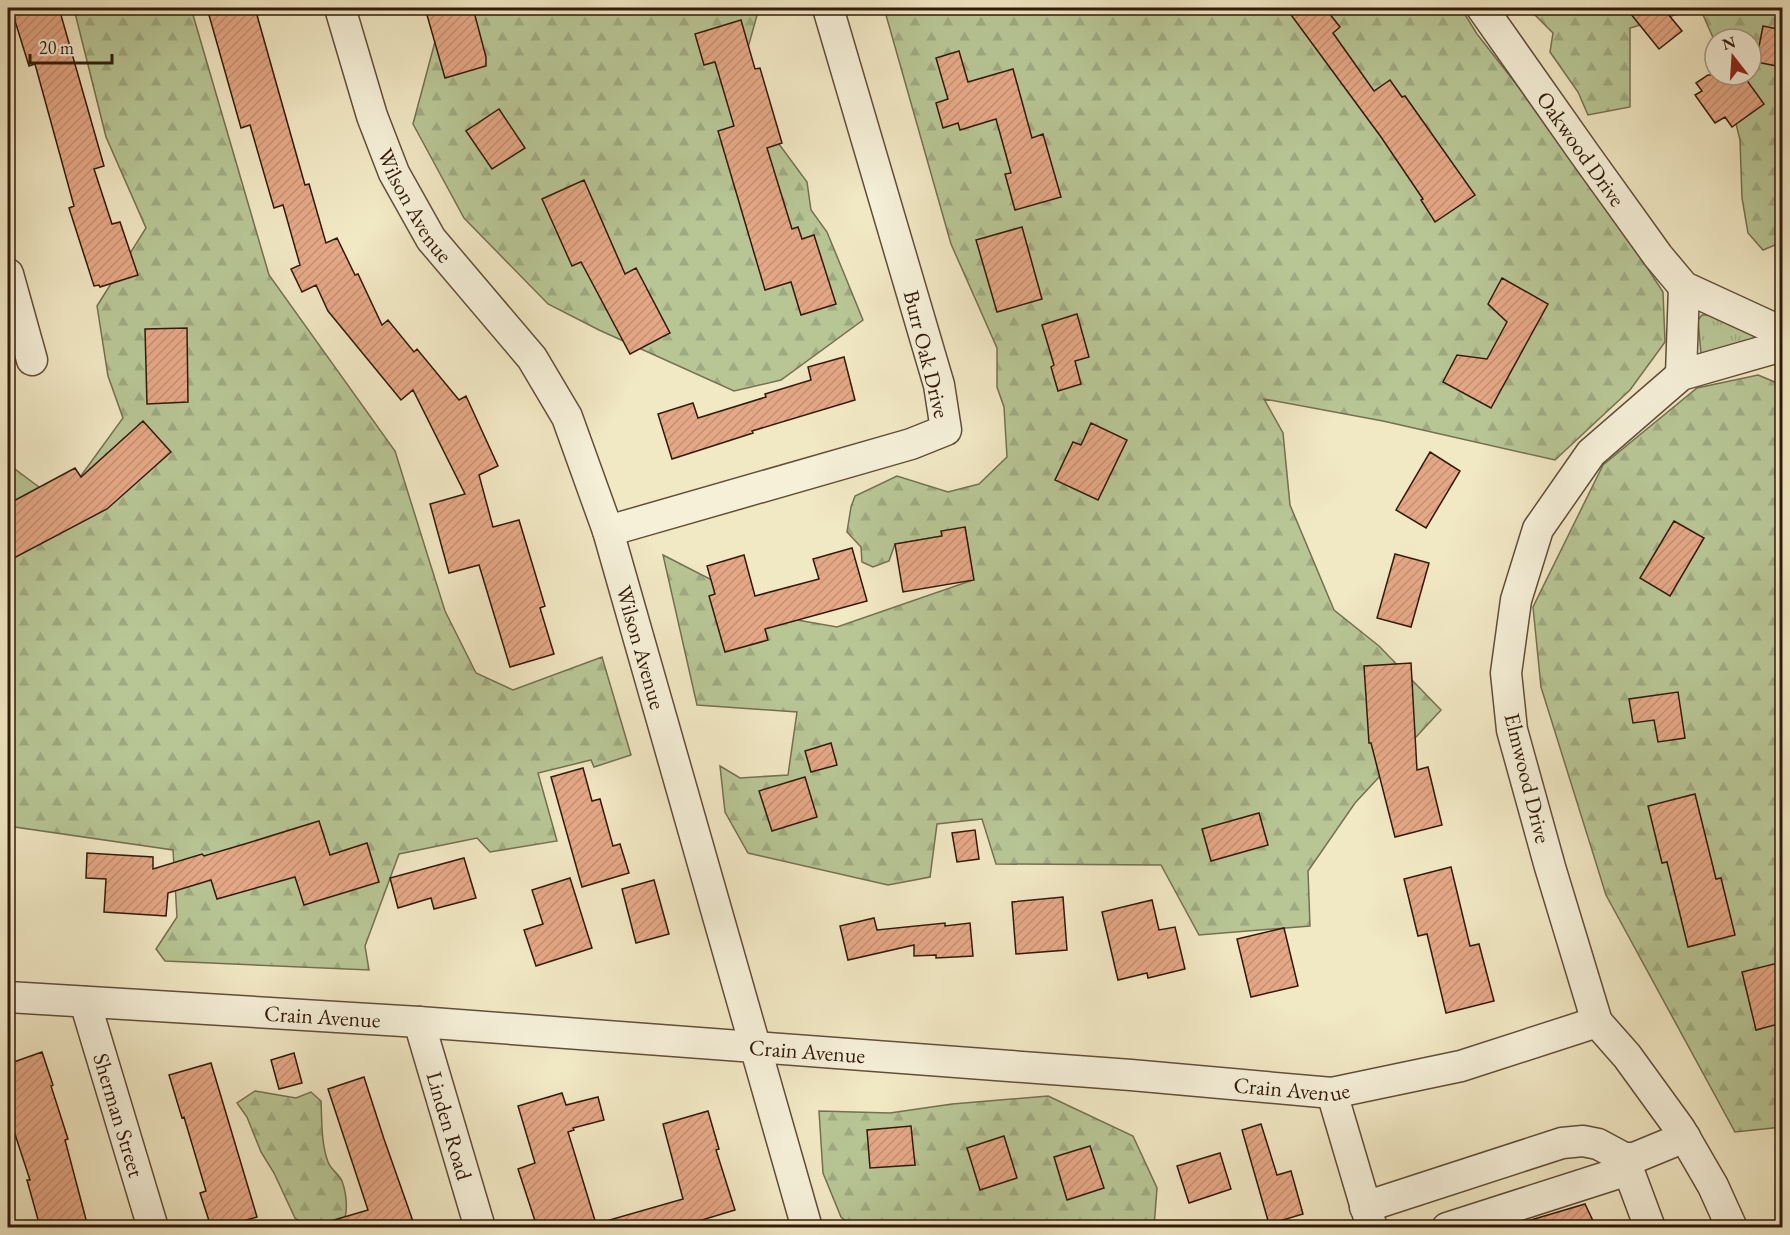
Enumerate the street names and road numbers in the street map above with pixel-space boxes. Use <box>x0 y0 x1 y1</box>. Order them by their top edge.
street label: Oakwood Drive <box>1530 85 1632 213</box>
street label: Wilson Avenue <box>371 144 459 269</box>
street label: Burr Oak Drive <box>897 287 957 422</box>
street label: Wilson Avenue <box>609 582 672 713</box>
street label: Elmwood Drive <box>1497 710 1558 847</box>
street label: Crain Avenue <box>263 999 382 1035</box>
street label: Crain Avenue <box>748 1033 867 1070</box>
street label: Sherman Street <box>86 1050 151 1181</box>
street label: Linden Road <box>419 1068 479 1184</box>
street label: Crain Avenue <box>1232 1070 1353 1108</box>

